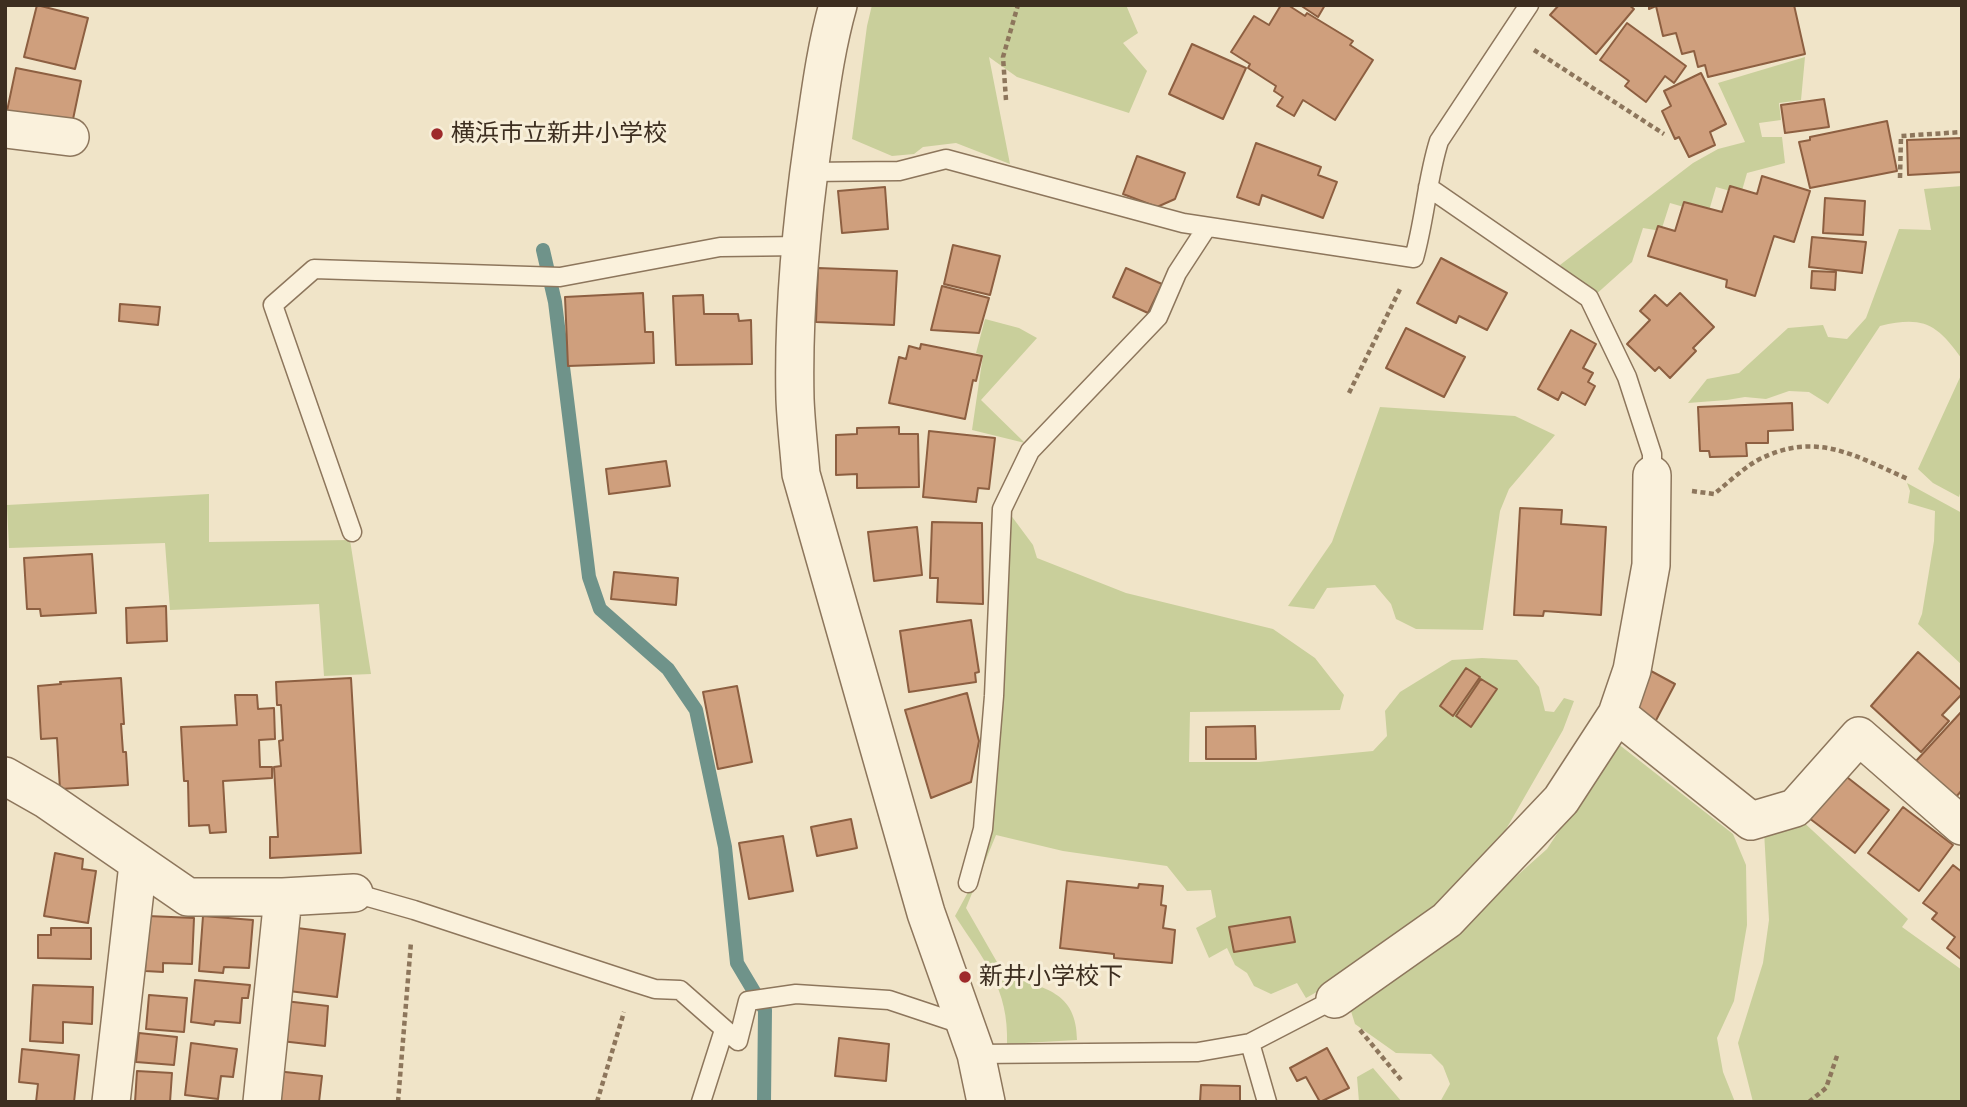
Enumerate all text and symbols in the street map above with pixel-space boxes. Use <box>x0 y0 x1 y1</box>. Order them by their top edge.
place label: 横浜市立新井小学校 <box>451 120 667 148</box>
marker: 横浜市立新井小学校 <box>429 126 445 142</box>
place label: 新井小学校下 <box>979 963 1123 991</box>
marker: 新井小学校下 <box>957 969 973 985</box>

